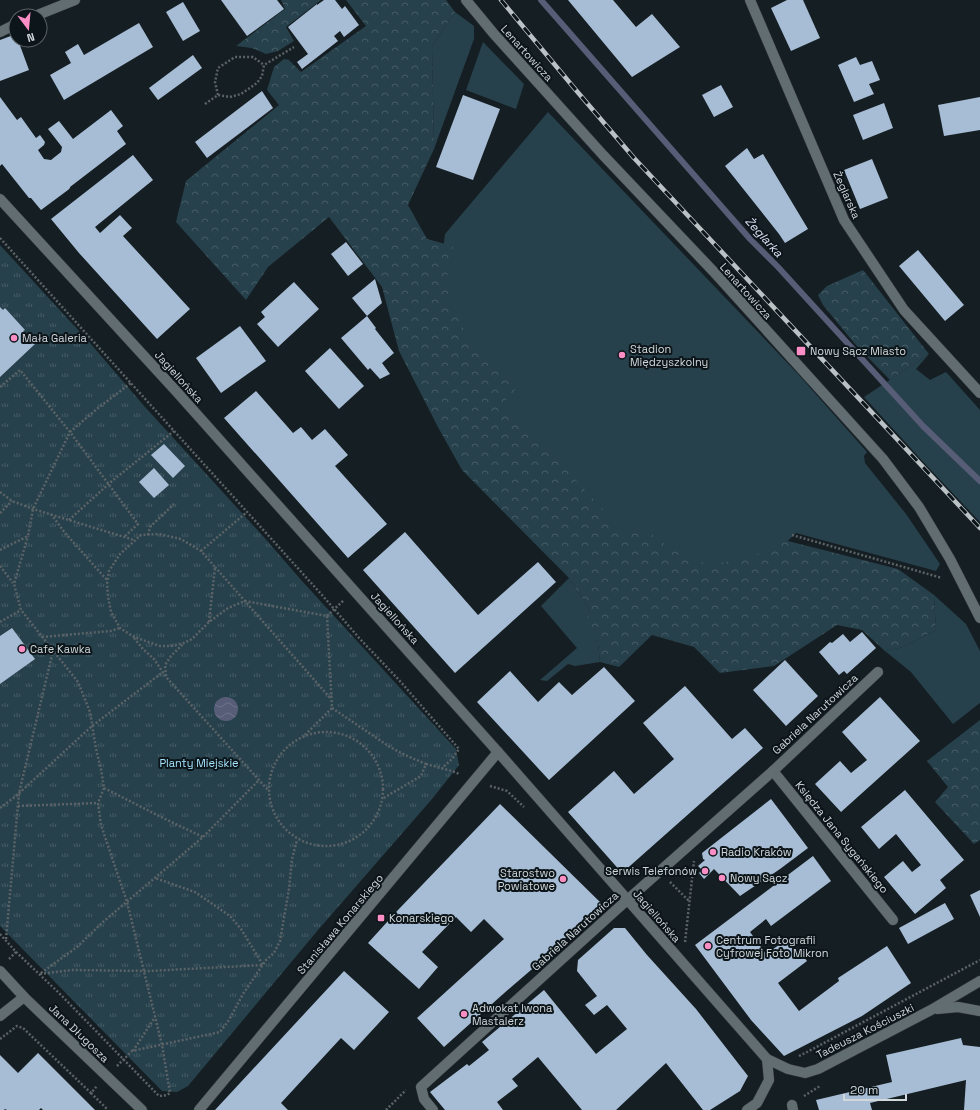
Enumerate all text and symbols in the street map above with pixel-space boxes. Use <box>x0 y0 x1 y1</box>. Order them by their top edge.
north arrow <box>8 8 48 48</box>
street label: Lenartowicza <box>498 22 556 85</box>
text: N <box>25 30 36 45</box>
street label: Żeglarska <box>830 169 864 222</box>
water label: Żeglarka <box>742 213 786 261</box>
street label: Lenartowicza <box>717 260 775 323</box>
place label: Mała Galeria <box>22 331 88 345</box>
marker: Mała Galeria <box>9 333 19 343</box>
place label: Stadion Międzyszkolny <box>630 342 708 369</box>
place label: Nowy Sącz Miasto <box>810 344 906 358</box>
marker: Nowy Sącz Miasto <box>795 345 807 357</box>
street label: Jagiellońska <box>152 348 207 407</box>
marker: Stadion Międzyszkolny <box>617 350 627 360</box>
street label: Jagiellońska <box>368 589 423 648</box>
place label: Cafe Kawka <box>30 642 92 656</box>
marker: Cafe Kawka <box>17 644 27 654</box>
street label: Gabriela Narutowicza <box>769 670 861 757</box>
park label: Planty Miejskie <box>159 756 239 770</box>
street label: Księdza Jana Sygańskiego <box>792 778 892 896</box>
place label: Radio Kraków <box>721 845 792 859</box>
marker: Radio Kraków <box>708 847 718 857</box>
place label: Serwis Telefonów <box>605 864 697 878</box>
place label: Starostwo Powiatowe <box>498 866 555 893</box>
marker: Serwis Telefonów <box>700 866 710 876</box>
street label: Stanisława Konarskiego <box>294 871 386 977</box>
place label: Nowy Sącz <box>730 871 788 885</box>
marker: Nowy Sącz <box>717 873 727 883</box>
marker: Starostwo Powiatowe <box>558 874 568 884</box>
street label: Jagiellońska <box>630 887 684 946</box>
street label: Gabriela Narutowicza <box>529 888 622 974</box>
place label: Konarskiego <box>389 911 454 925</box>
marker: Konarskiego <box>376 913 386 923</box>
place label: Centrum Fotografii Cyfrowej Foto Mikron <box>716 933 829 960</box>
marker: Centrum Fotografii Cyfrowej Foto Mikron <box>703 941 713 951</box>
street label: Tadeusza Kościuszki <box>814 1000 917 1062</box>
street label: Jana Długosza <box>46 1001 112 1066</box>
place label: Adwokat Iwona Mastalerz <box>472 1001 553 1028</box>
marker: Adwokat Iwona Mastalerz <box>459 1009 469 1019</box>
scale bar <box>844 1076 906 1102</box>
text: 20 m <box>850 1082 878 1098</box>

